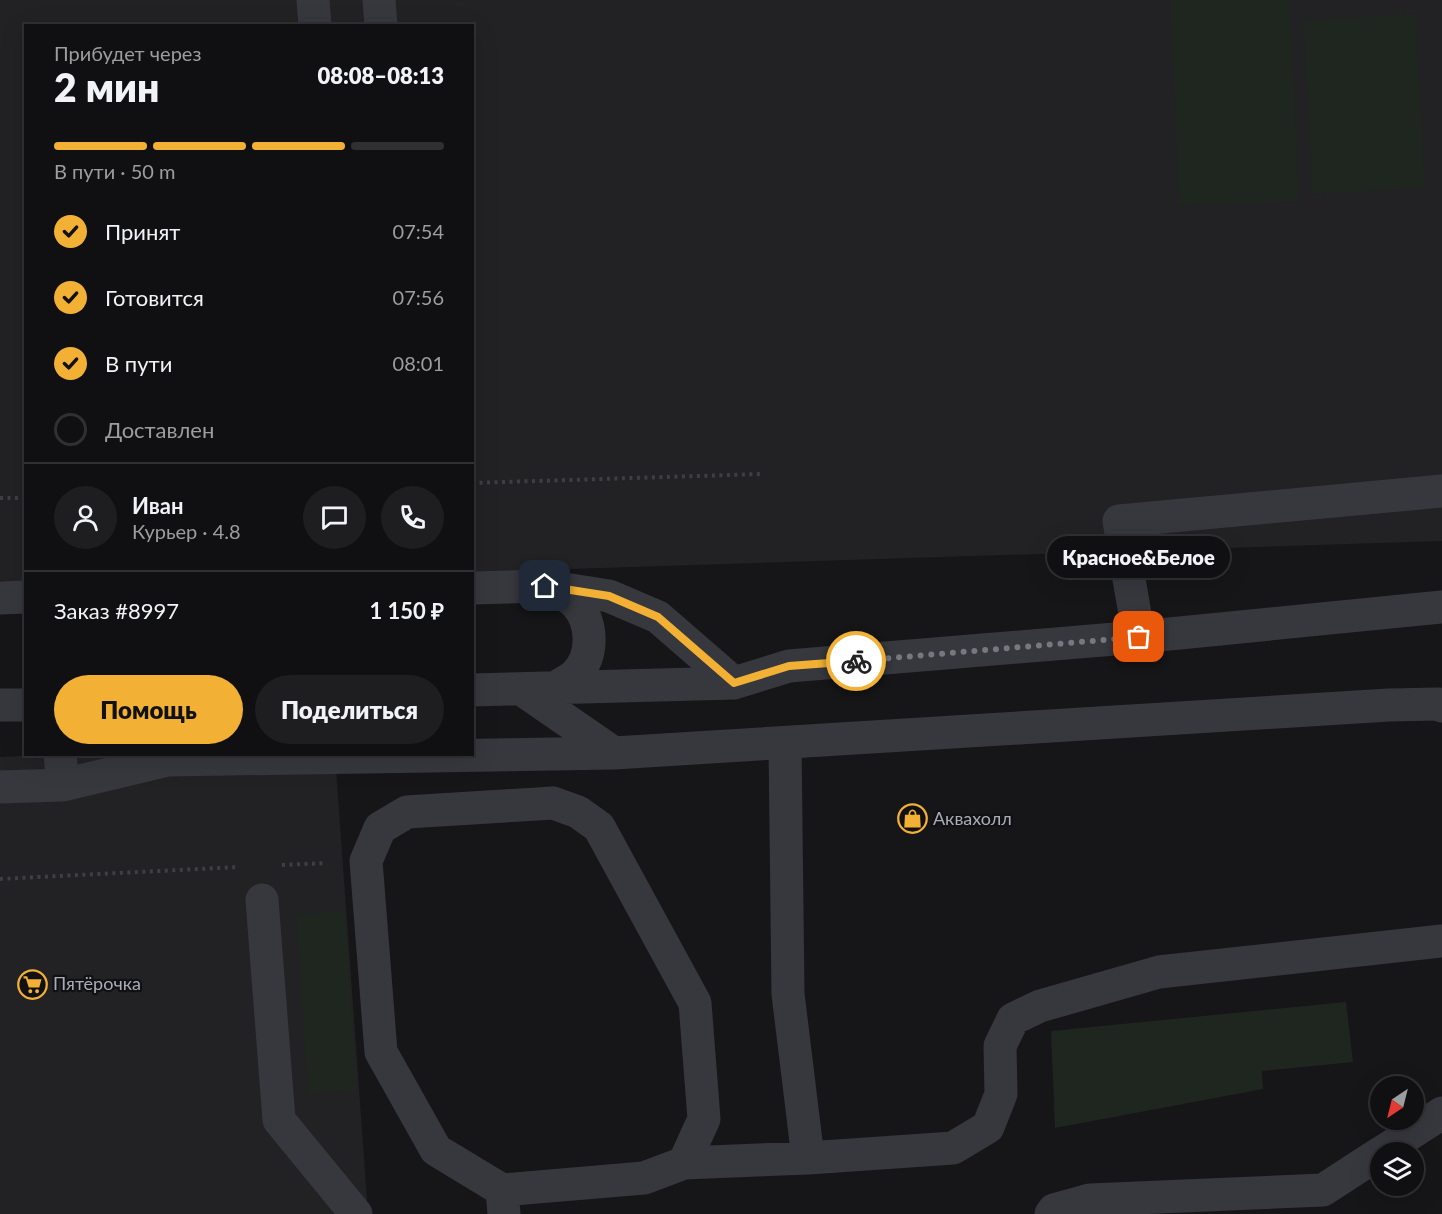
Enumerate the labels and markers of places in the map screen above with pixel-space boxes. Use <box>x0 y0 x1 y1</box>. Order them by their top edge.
callout: Красное&Белое <box>1048 535 1230 577</box>
pin <box>519 560 570 611</box>
pin <box>1113 611 1164 662</box>
shop icon: Аквахолл <box>896 803 928 835</box>
place label: Аквахолл <box>933 807 1012 829</box>
supermarket icon: Пятёрочка <box>16 968 48 1000</box>
place label: Пятёрочка <box>53 972 141 994</box>

